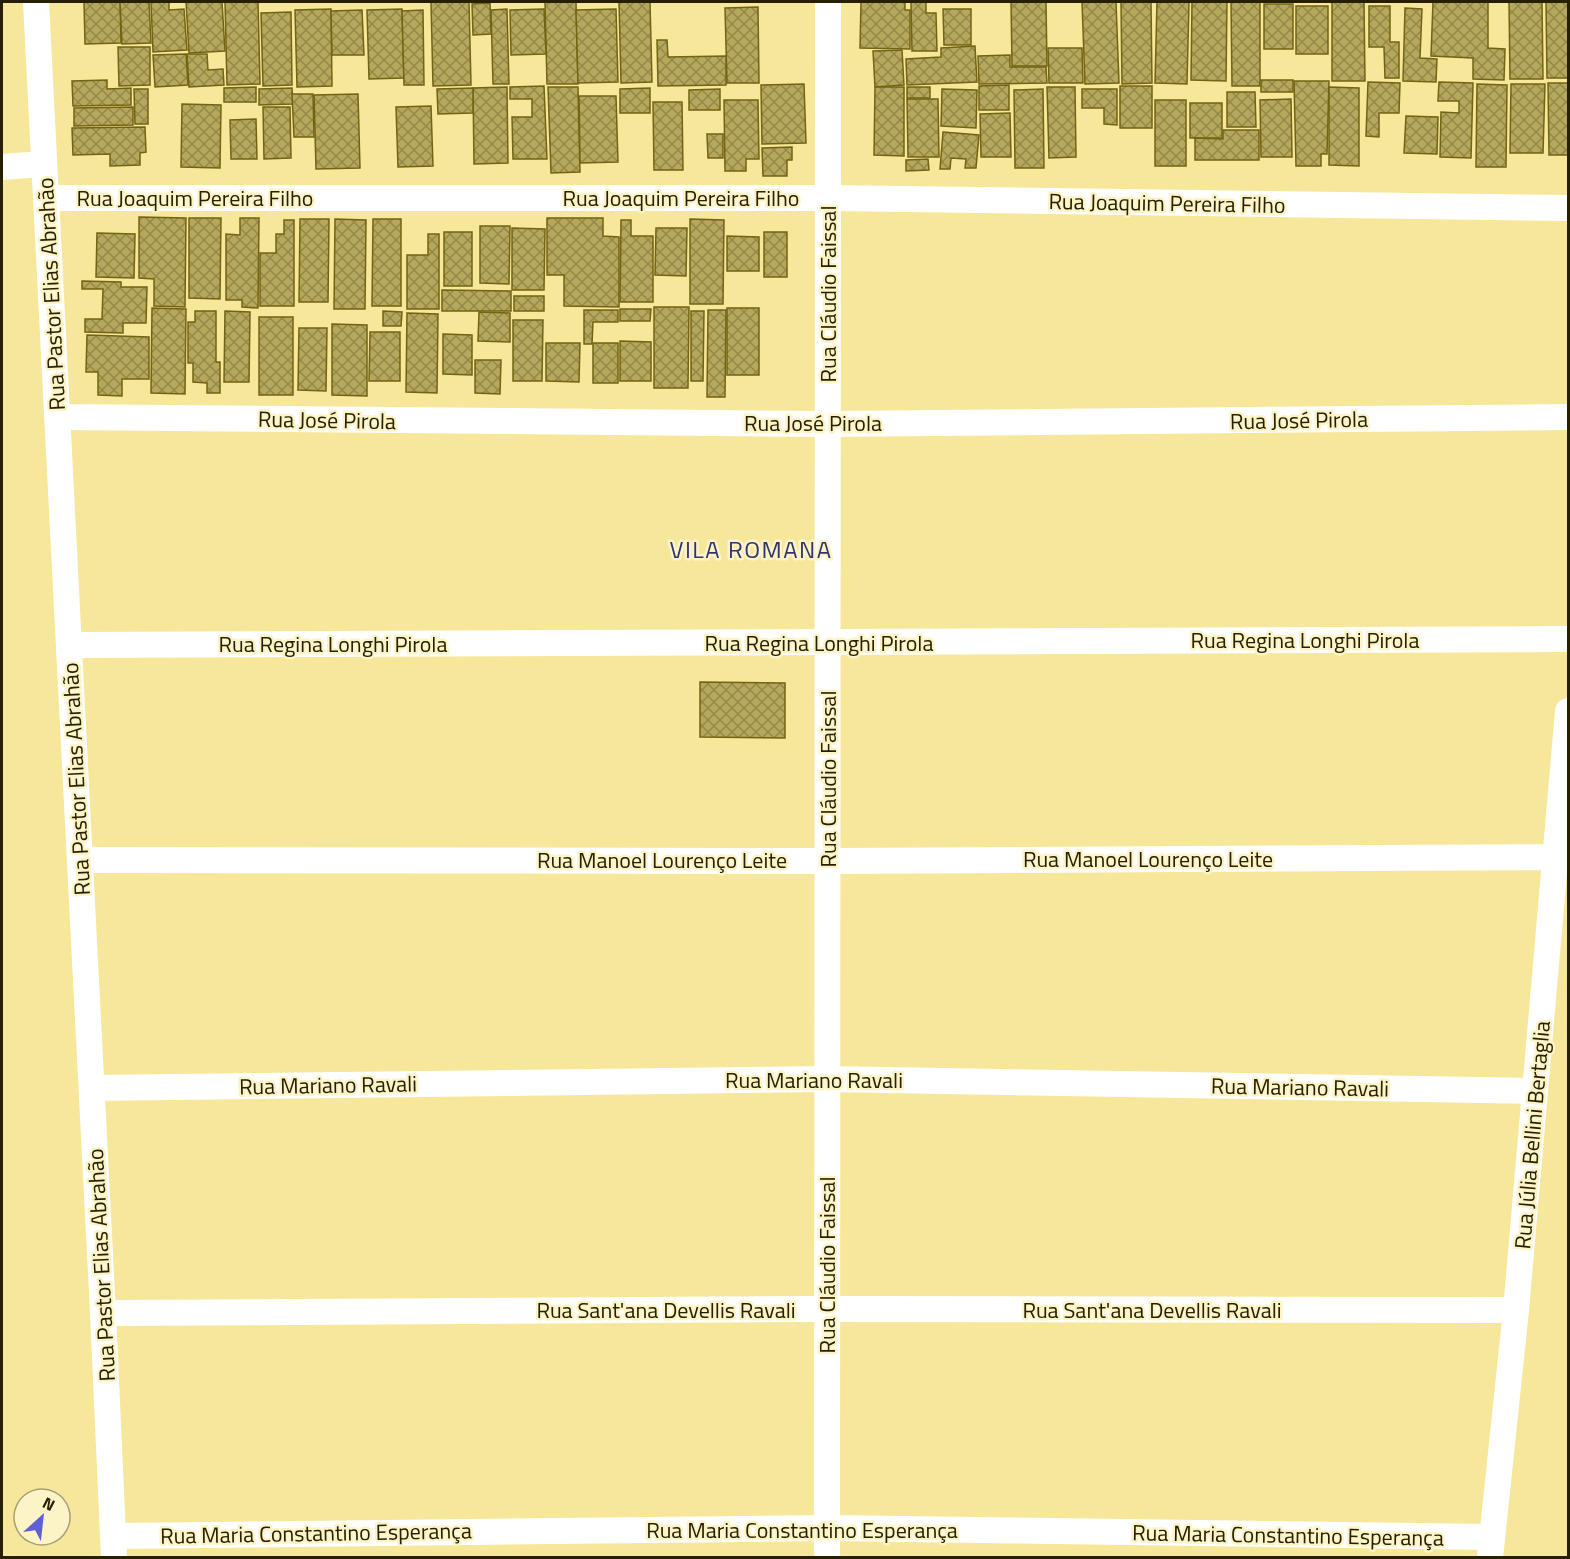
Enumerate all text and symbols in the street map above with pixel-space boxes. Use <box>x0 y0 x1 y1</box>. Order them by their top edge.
street label: Rua Pastor Elias Abrahão <box>28 177 74 411</box>
street label: Rua Joaquim Pereira Filho <box>77 181 314 215</box>
street label: Rua Joaquim Pereira Filho <box>563 181 800 215</box>
street label: Rua Joaquim Pereira Filho <box>1048 184 1286 222</box>
street label: Rua Cláudio Faissal <box>811 206 845 382</box>
street label: Rua José Pirola <box>258 402 396 438</box>
street label: Rua José Pirola <box>1230 402 1368 438</box>
street label: Rua José Pirola <box>744 406 882 440</box>
district label: VILA ROMANA <box>669 531 833 567</box>
street label: Rua Regina Longhi Pirola <box>1191 623 1419 657</box>
street label: Rua Regina Longhi Pirola <box>705 626 933 660</box>
street label: Rua Regina Longhi Pirola <box>219 627 447 661</box>
street label: Rua Pastor Elias Abrahão <box>53 662 99 896</box>
street label: Rua Cláudio Faissal <box>811 691 845 867</box>
street label: Rua Manoel Lourenço Leite <box>1023 842 1273 876</box>
street label: Rua Manoel Lourenço Leite <box>537 843 787 877</box>
street label: Rua Júlia Bellini Bertaglia <box>1505 1019 1559 1251</box>
street label: Rua Mariano Ravali <box>725 1063 903 1097</box>
street label: Rua Mariano Ravali <box>239 1066 417 1104</box>
street label: Rua Mariano Ravali <box>1211 1068 1389 1106</box>
street label: Rua Pastor Elias Abrahão <box>78 1148 124 1382</box>
street label: Rua Cláudio Faissal <box>810 1177 844 1353</box>
street label: Rua Sant'ana Devellis Ravali <box>536 1293 796 1327</box>
street label: Rua Sant'ana Devellis Ravali <box>1022 1293 1282 1327</box>
north arrow <box>12 1487 72 1547</box>
text: N <box>38 1490 59 1517</box>
street label: Rua Maria Constantino Esperança <box>160 1513 472 1553</box>
street label: Rua Maria Constantino Esperança <box>646 1513 958 1547</box>
street label: Rua Maria Constantino Esperança <box>1132 1515 1444 1555</box>

